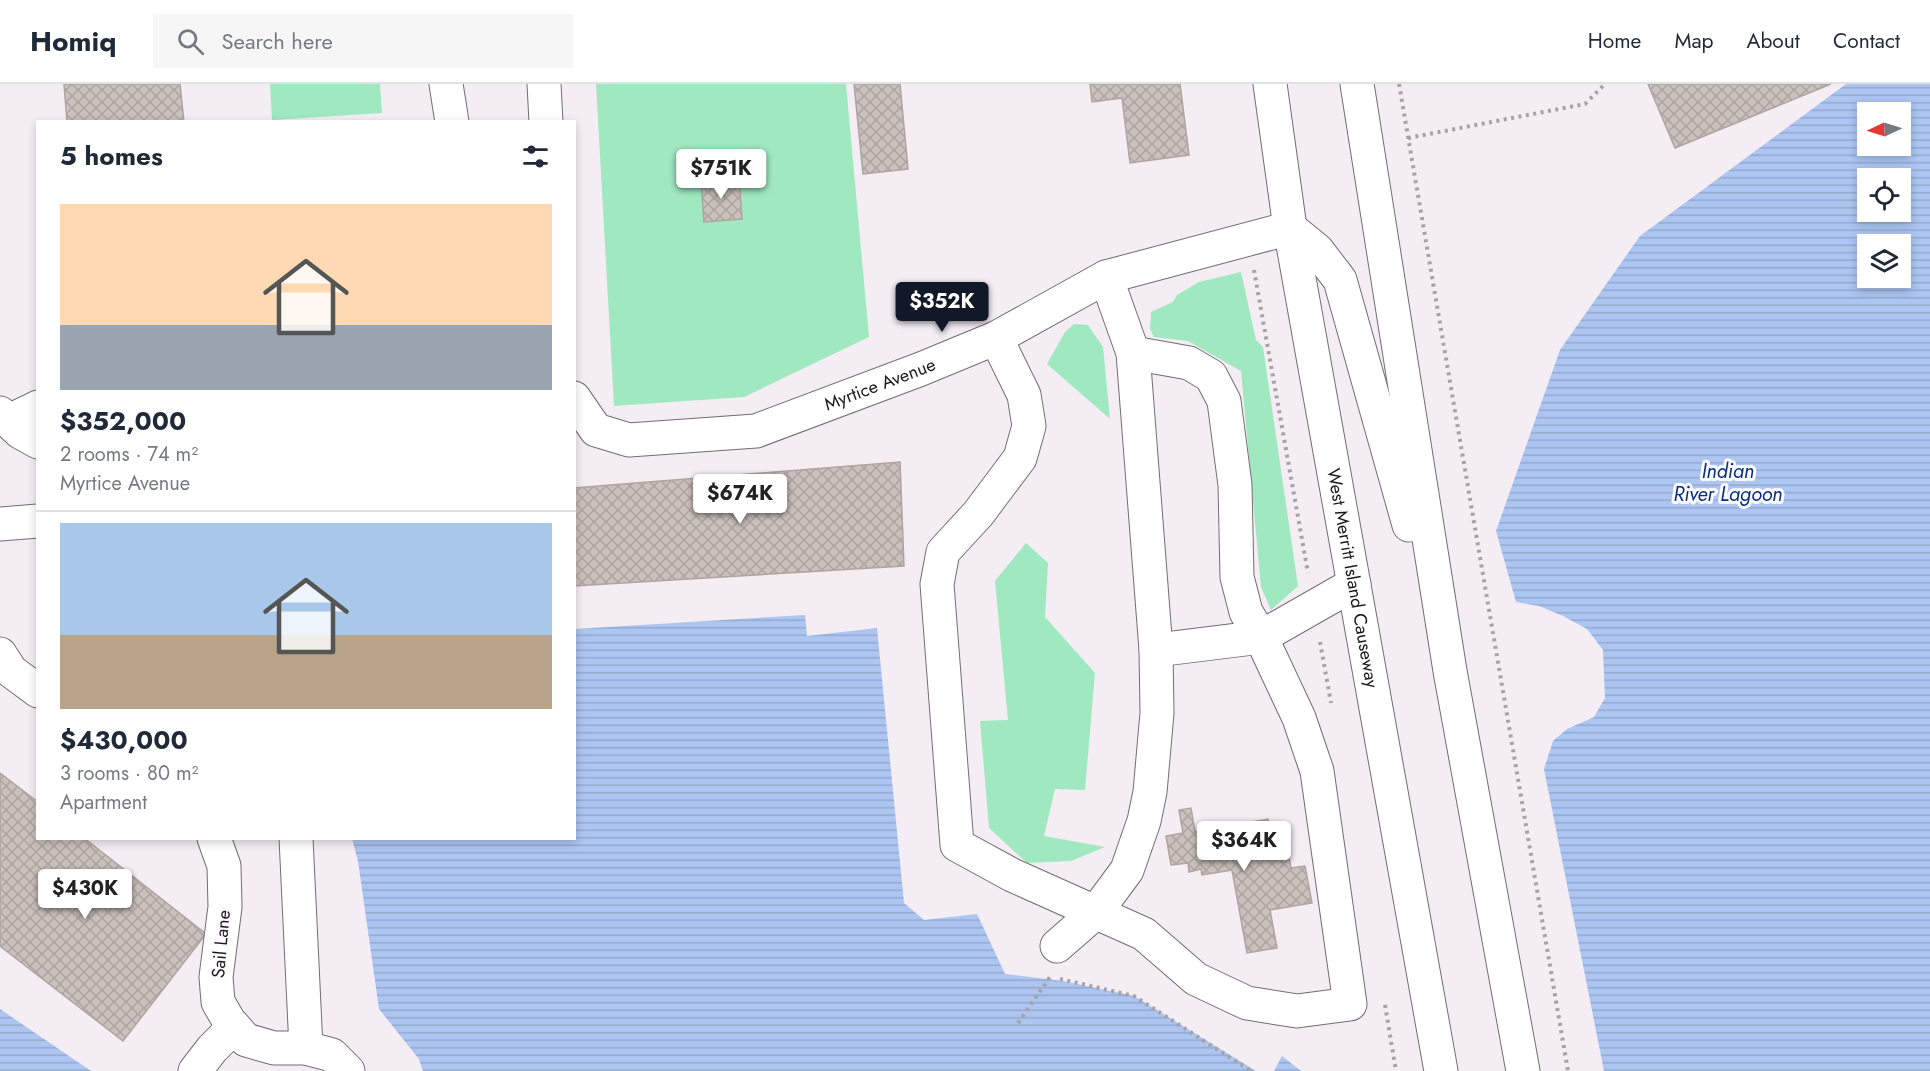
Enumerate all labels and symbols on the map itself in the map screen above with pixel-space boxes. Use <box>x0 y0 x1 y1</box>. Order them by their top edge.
north arrow <box>1857 102 1911 156</box>
pin: $751K <box>679 149 763 200</box>
pin: $352K <box>900 282 984 333</box>
street label: Myrtice Avenue <box>821 351 940 417</box>
water label: Indian River Lagoon <box>1673 457 1783 509</box>
street label: West Merritt Island Causeway <box>1320 466 1385 690</box>
pin: $674K <box>698 474 782 525</box>
pin: $364K <box>1202 821 1286 872</box>
pin: $430K <box>43 869 127 920</box>
street label: Sail Lane <box>205 909 237 979</box>

